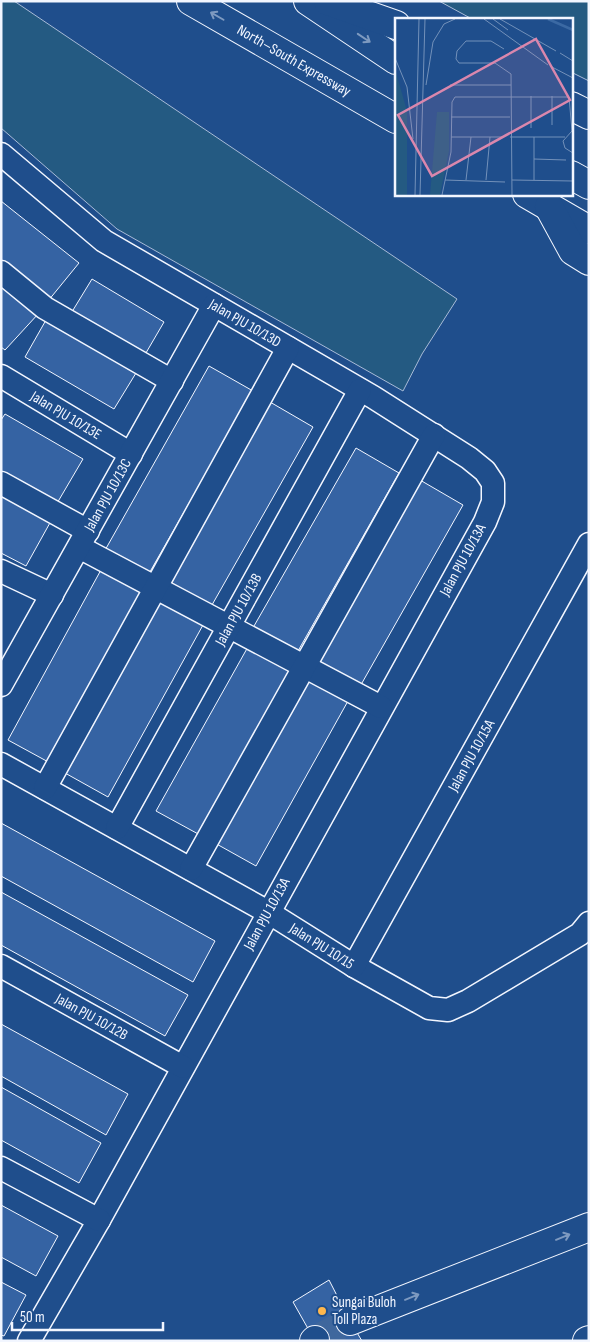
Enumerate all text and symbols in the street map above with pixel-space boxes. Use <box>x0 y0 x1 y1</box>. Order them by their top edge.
one-way arrow <box>211 11 225 21</box>
inset map <box>395 18 572 195</box>
street label: North–South Expressway <box>234 20 355 101</box>
one-way arrow <box>356 33 370 43</box>
street label: Jalan PJU 10/13D <box>205 294 285 351</box>
street label: Jalan PJU 10/13E <box>26 386 105 444</box>
street label: Jalan PJU 10/13C <box>79 455 136 535</box>
street label: Jalan PJU 10/13A <box>435 520 491 600</box>
street label: Jalan PJU 10/13B <box>210 570 266 650</box>
street label: Jalan PJU 10/15A <box>443 716 499 796</box>
street label: Jalan PJU 10/13A <box>239 874 295 954</box>
street label: Jalan PJU 10/15 <box>285 918 358 973</box>
street label: Jalan PJU 10/12B <box>52 988 132 1044</box>
one-way arrow <box>555 1232 570 1241</box>
one-way arrow <box>404 1291 419 1301</box>
place label: Sungai Buloh Toll Plaza <box>332 1293 396 1329</box>
scale bar <box>12 1300 164 1332</box>
marker: Sungai Buloh Toll Plaza <box>316 1305 328 1317</box>
text: 50 m <box>20 1308 45 1327</box>

